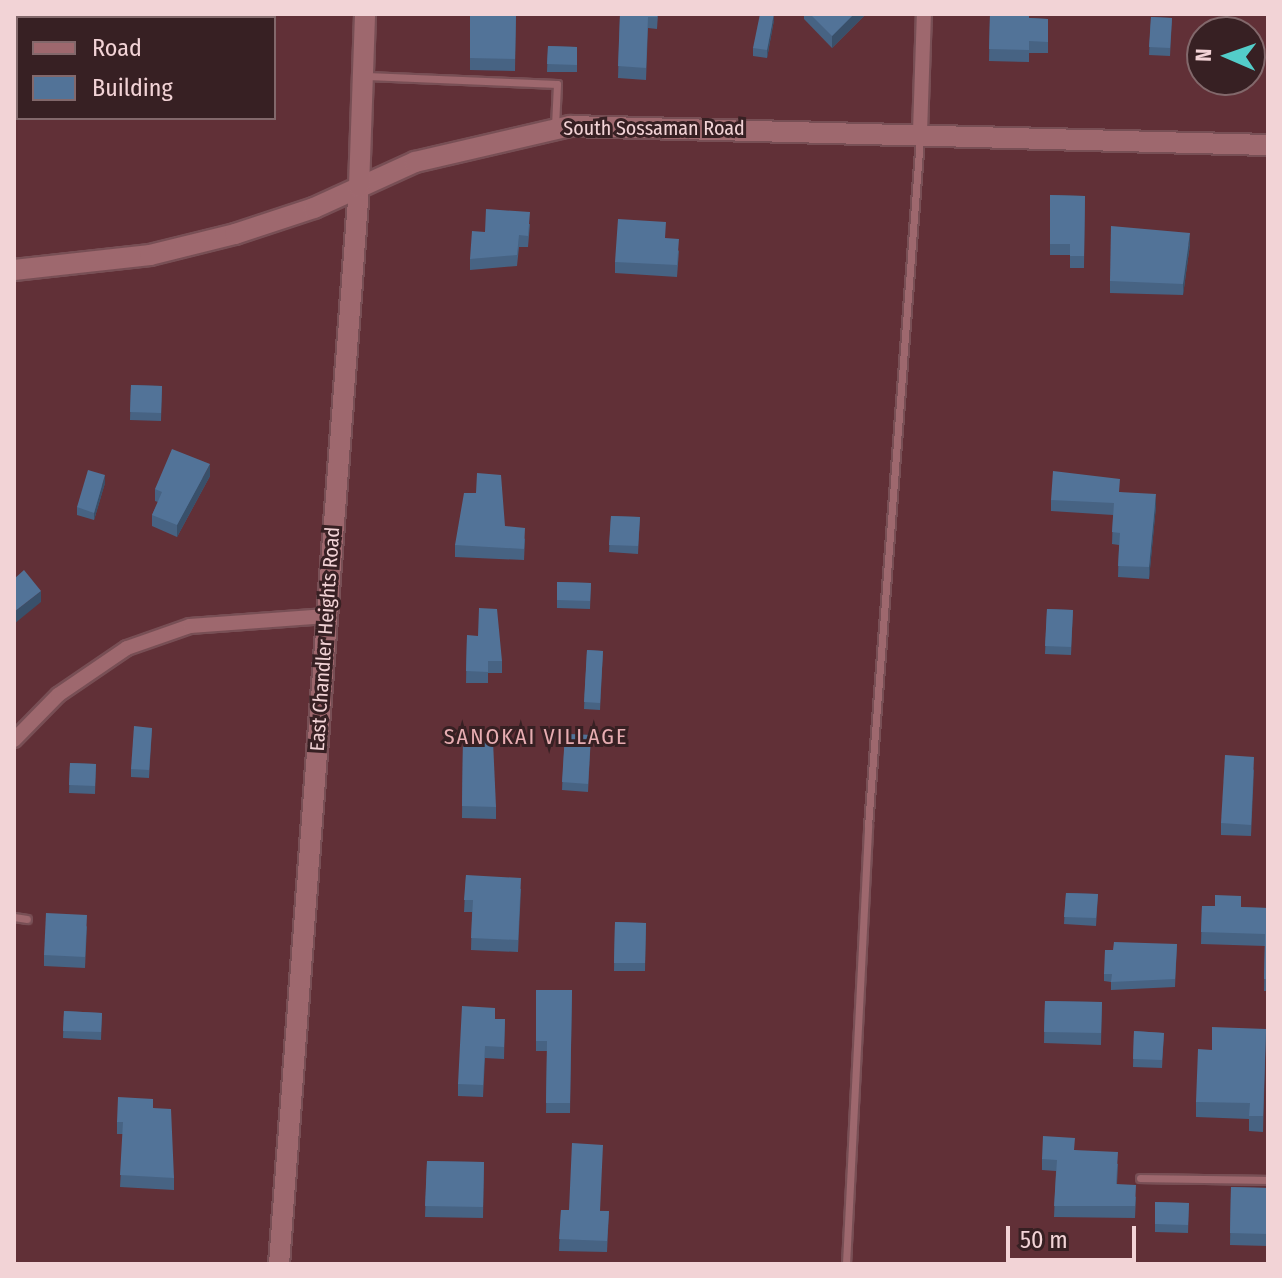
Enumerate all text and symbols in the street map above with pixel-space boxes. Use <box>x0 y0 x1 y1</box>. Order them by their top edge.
legend <box>16 16 276 120</box>
north arrow <box>1186 16 1266 96</box>
text: Road <box>92 34 142 62</box>
text: N <box>1190 48 1217 62</box>
text: Building <box>92 74 173 102</box>
street label: South Sossaman Road <box>563 116 745 140</box>
street label: East Chandler Heights Road <box>305 526 345 752</box>
district label: SANOKAI VILLAGE <box>444 724 628 750</box>
scale bar <box>1010 1210 1140 1260</box>
text: 50 m <box>1020 1226 1068 1254</box>

